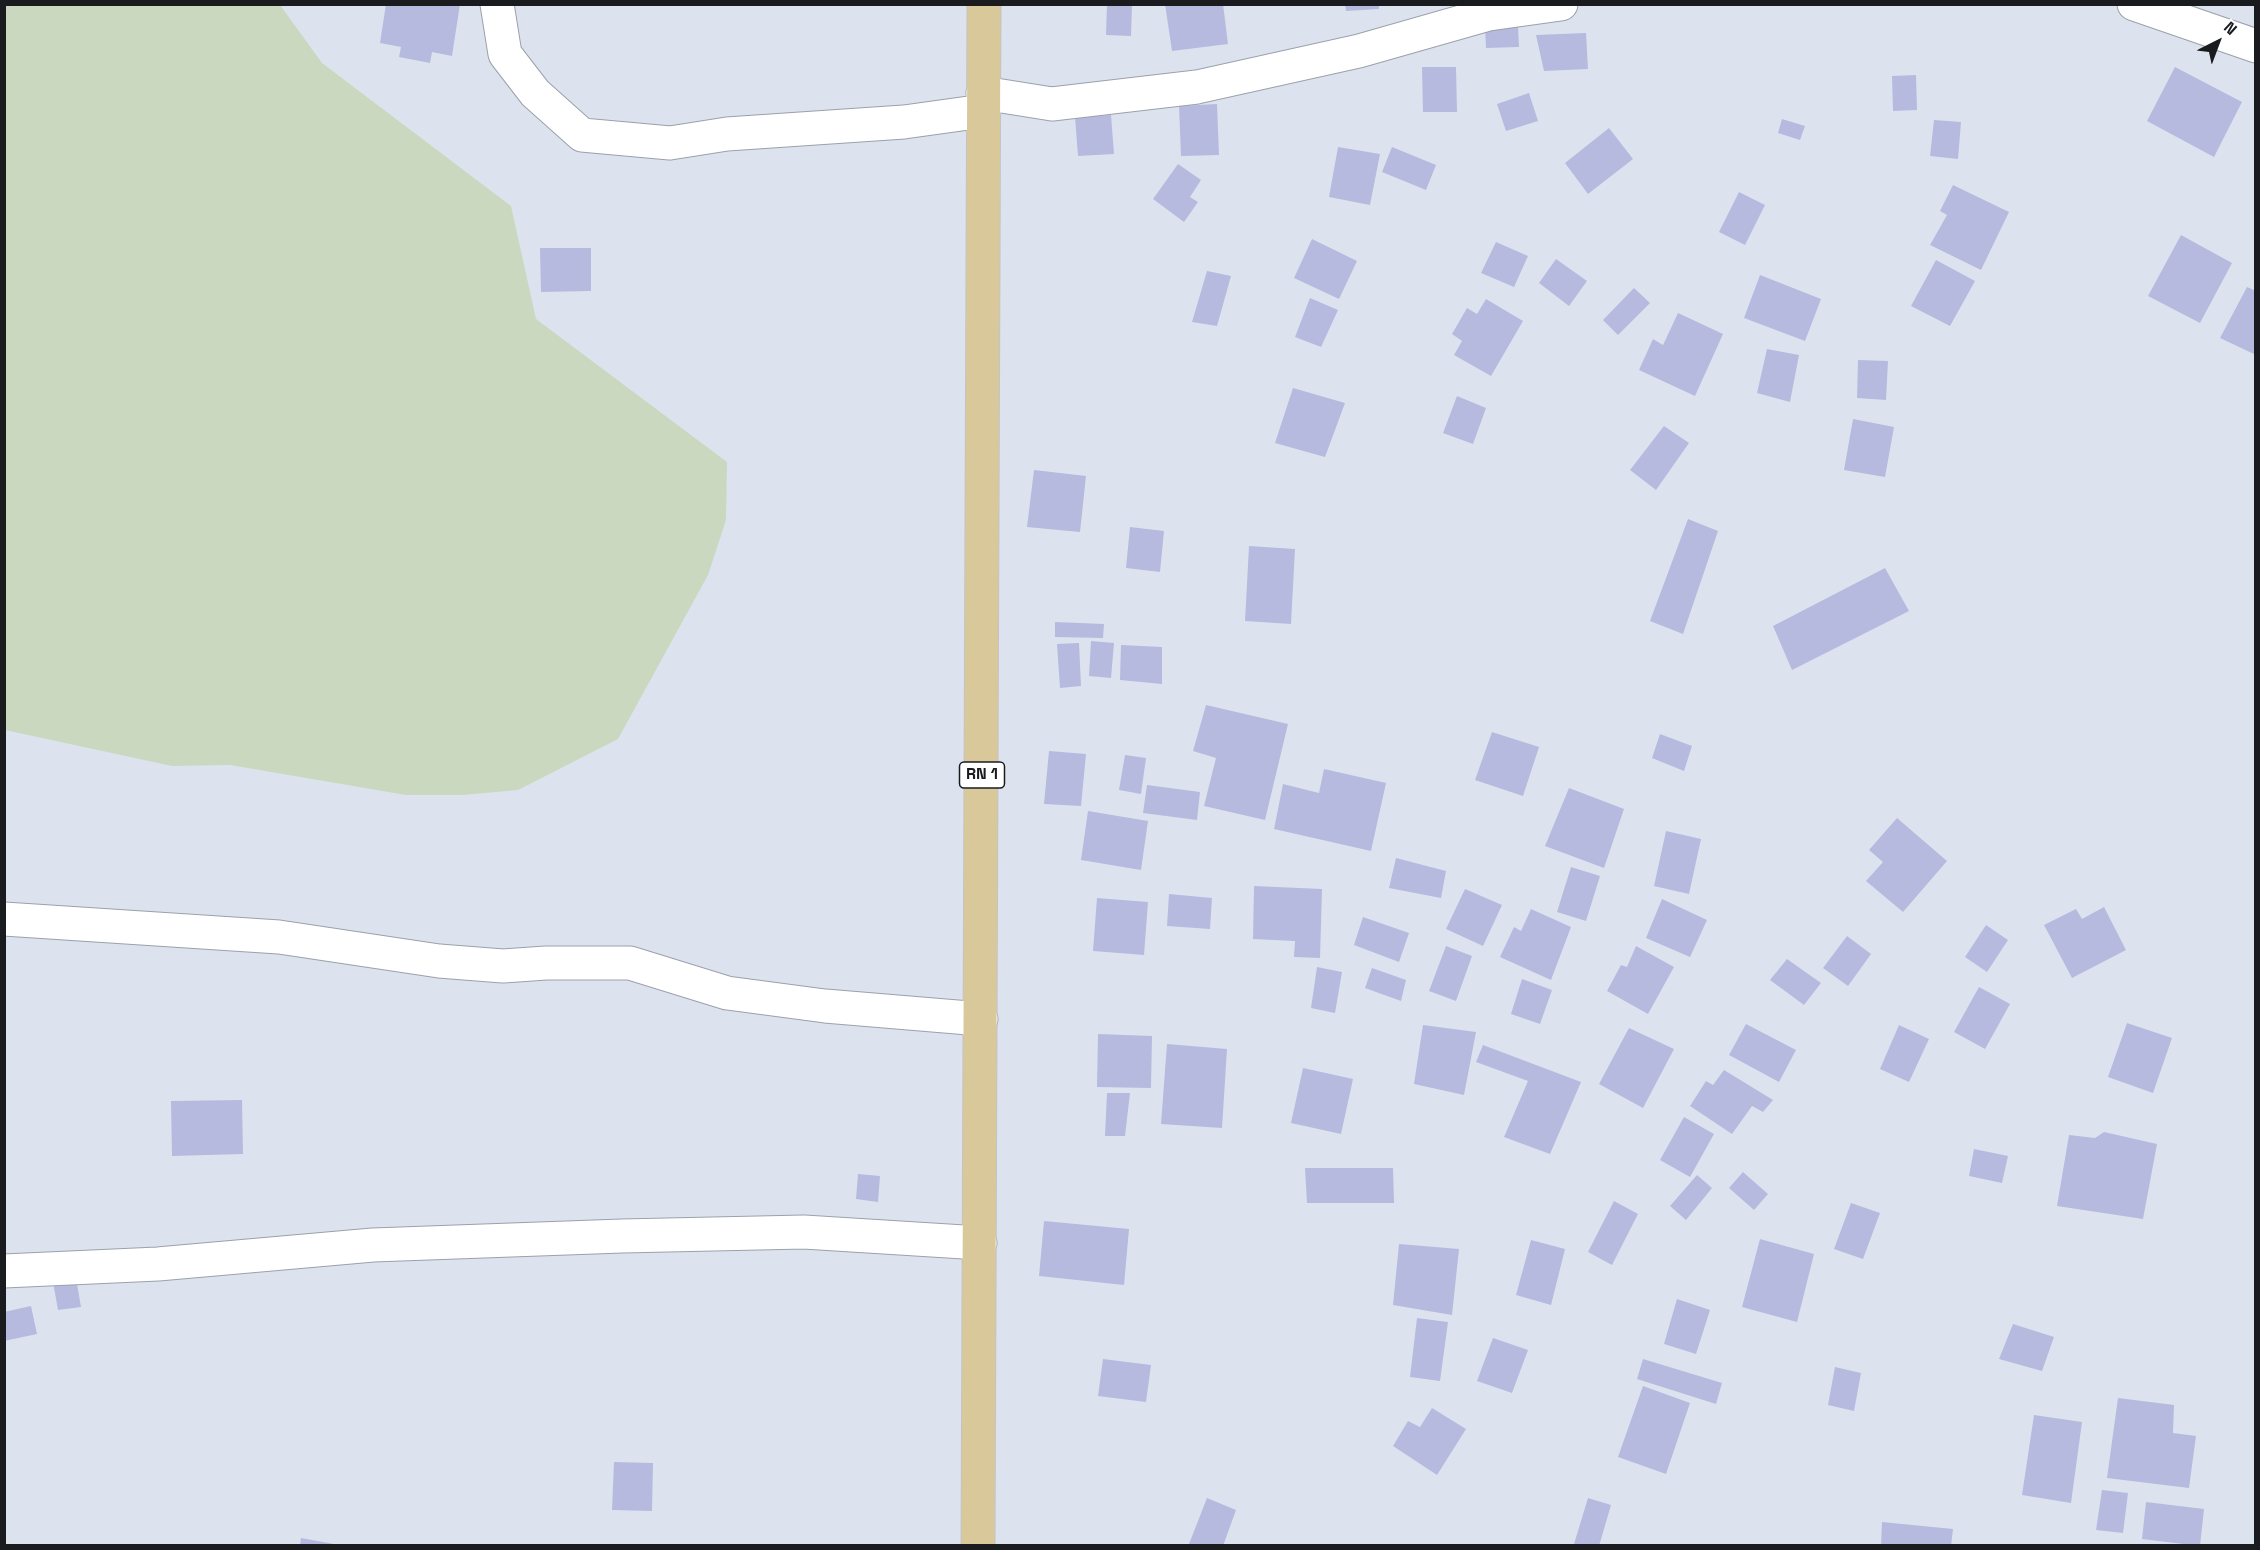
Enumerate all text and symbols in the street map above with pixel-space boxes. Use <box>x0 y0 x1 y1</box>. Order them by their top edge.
north arrow <box>2188 12 2248 72</box>
text: N <box>2219 17 2241 40</box>
road number: RN 1 <box>960 762 1004 788</box>

